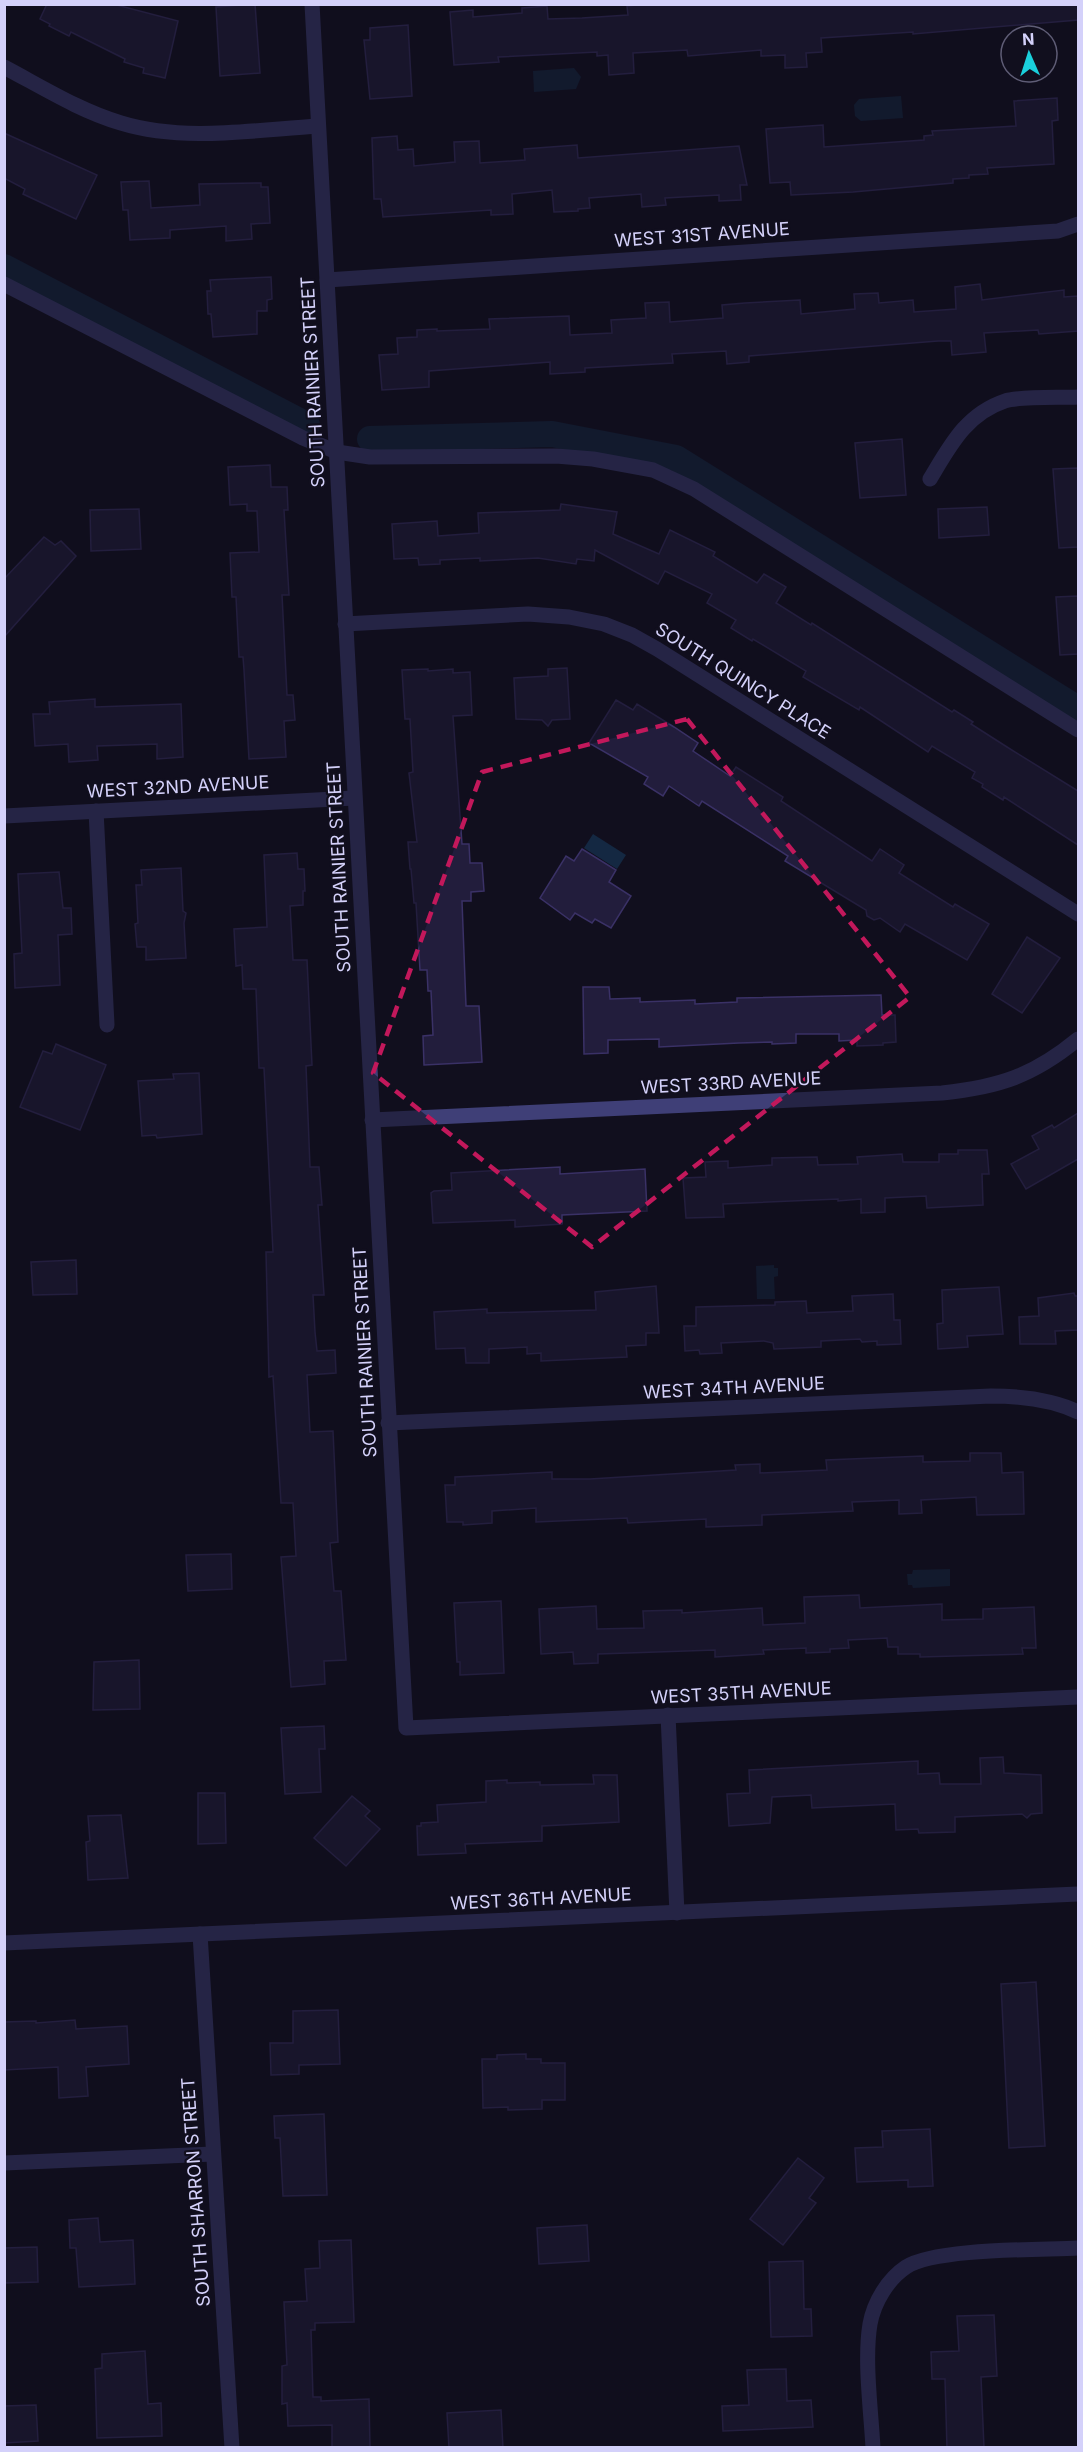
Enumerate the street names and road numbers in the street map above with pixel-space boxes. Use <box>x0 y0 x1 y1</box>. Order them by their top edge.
street label: WEST 31ST AVENUE <box>614 218 790 251</box>
street label: SOUTH RAINIER STREET <box>296 276 329 488</box>
street label: SOUTH QUINCY PLACE <box>652 618 835 743</box>
street label: SOUTH RAINIER STREET <box>322 761 355 973</box>
street label: WEST 32ND AVENUE <box>86 771 270 802</box>
street label: WEST 33RD AVENUE <box>640 1067 822 1098</box>
street label: SOUTH RAINIER STREET <box>348 1246 381 1458</box>
street label: WEST 34TH AVENUE <box>643 1372 825 1403</box>
street label: WEST 35TH AVENUE <box>650 1677 832 1708</box>
street label: WEST 36TH AVENUE <box>450 1883 632 1914</box>
street label: SOUTH SHARRON STREET <box>177 2077 214 2307</box>

